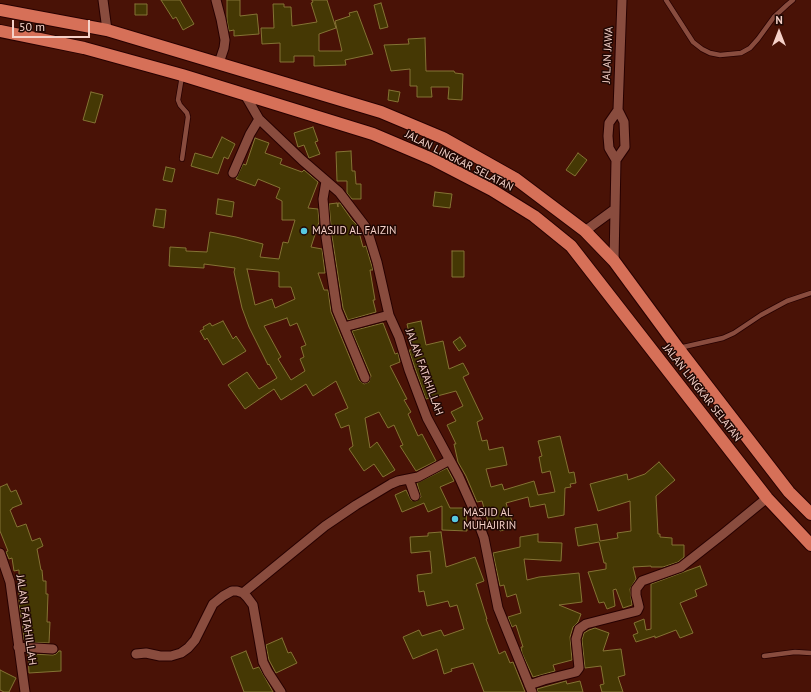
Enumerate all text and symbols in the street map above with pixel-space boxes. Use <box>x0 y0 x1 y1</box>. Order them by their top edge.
scale bar <box>14 12 92 38</box>
north arrow <box>759 12 799 52</box>
text: N <box>775 13 783 27</box>
text: 50 m <box>19 19 45 34</box>
street label: JALAN JAWA <box>600 26 616 84</box>
street label: JALAN LINGKAR SELATAN <box>403 128 515 194</box>
place label: MASJID AL FAIZIN <box>312 224 396 238</box>
marker: MASJID AL FAIZIN <box>299 226 309 236</box>
street label: JALAN FATAHILLAH <box>402 327 446 417</box>
street label: JALAN LINGKAR SELATAN <box>660 342 744 444</box>
place label: MASJID AL MUHAJIRIN <box>463 506 516 532</box>
marker: MASJID AL MUHAJIRIN <box>450 514 460 524</box>
street label: JALAN FATAHILLAH <box>13 574 39 666</box>

